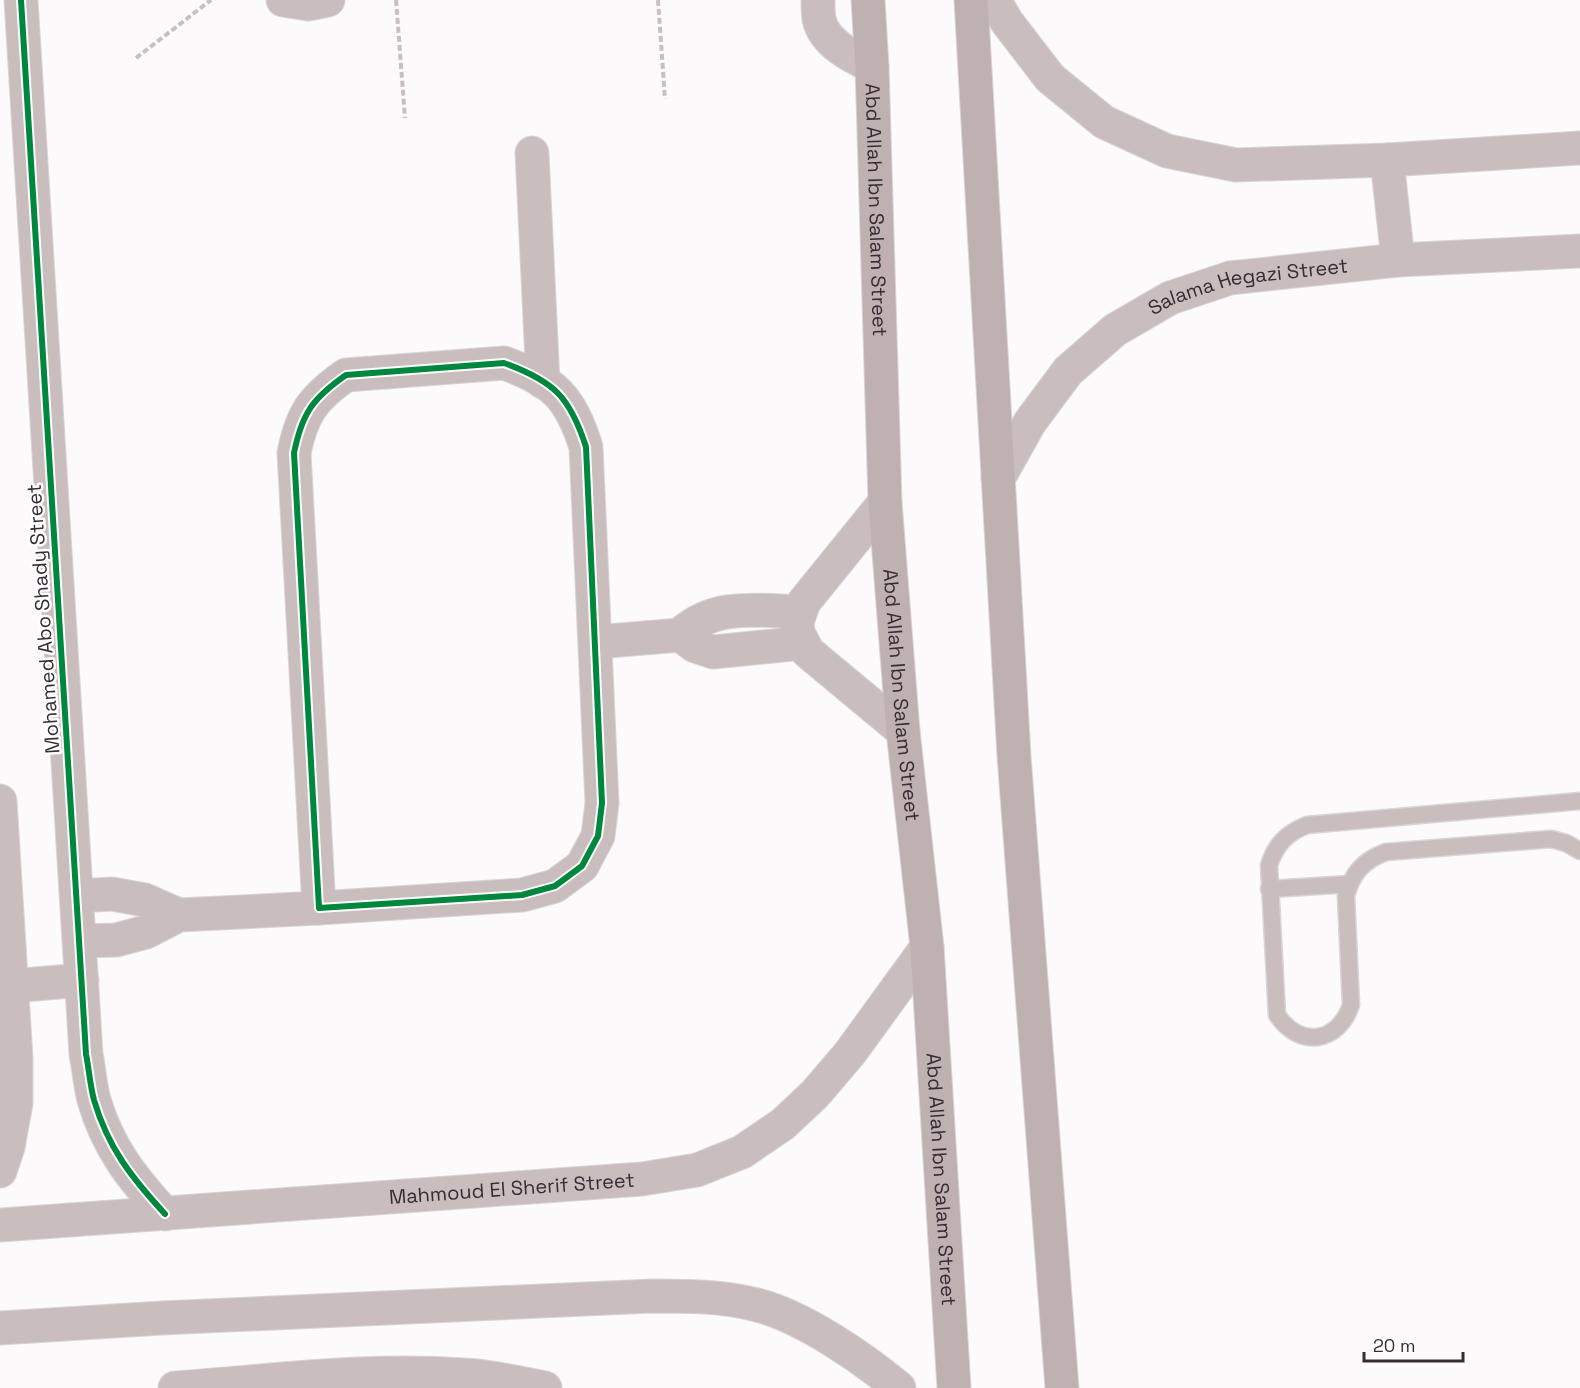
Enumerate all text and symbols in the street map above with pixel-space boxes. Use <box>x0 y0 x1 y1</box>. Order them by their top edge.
street label: Abd Allah Ibn Salam Street <box>860 83 893 337</box>
street label: Salama Hegazi Street <box>1143 252 1349 321</box>
street label: Mohamed Abo Shady Street <box>21 483 65 755</box>
street label: Abd Allah Ibn Salam Street <box>877 568 926 823</box>
street label: Abd Allah Ibn Salam Street <box>920 1052 962 1306</box>
street label: Mahmoud El Sherif Street <box>388 1167 635 1210</box>
scale bar <box>1364 1325 1463 1363</box>
text: 20 m <box>1373 1334 1416 1357</box>

